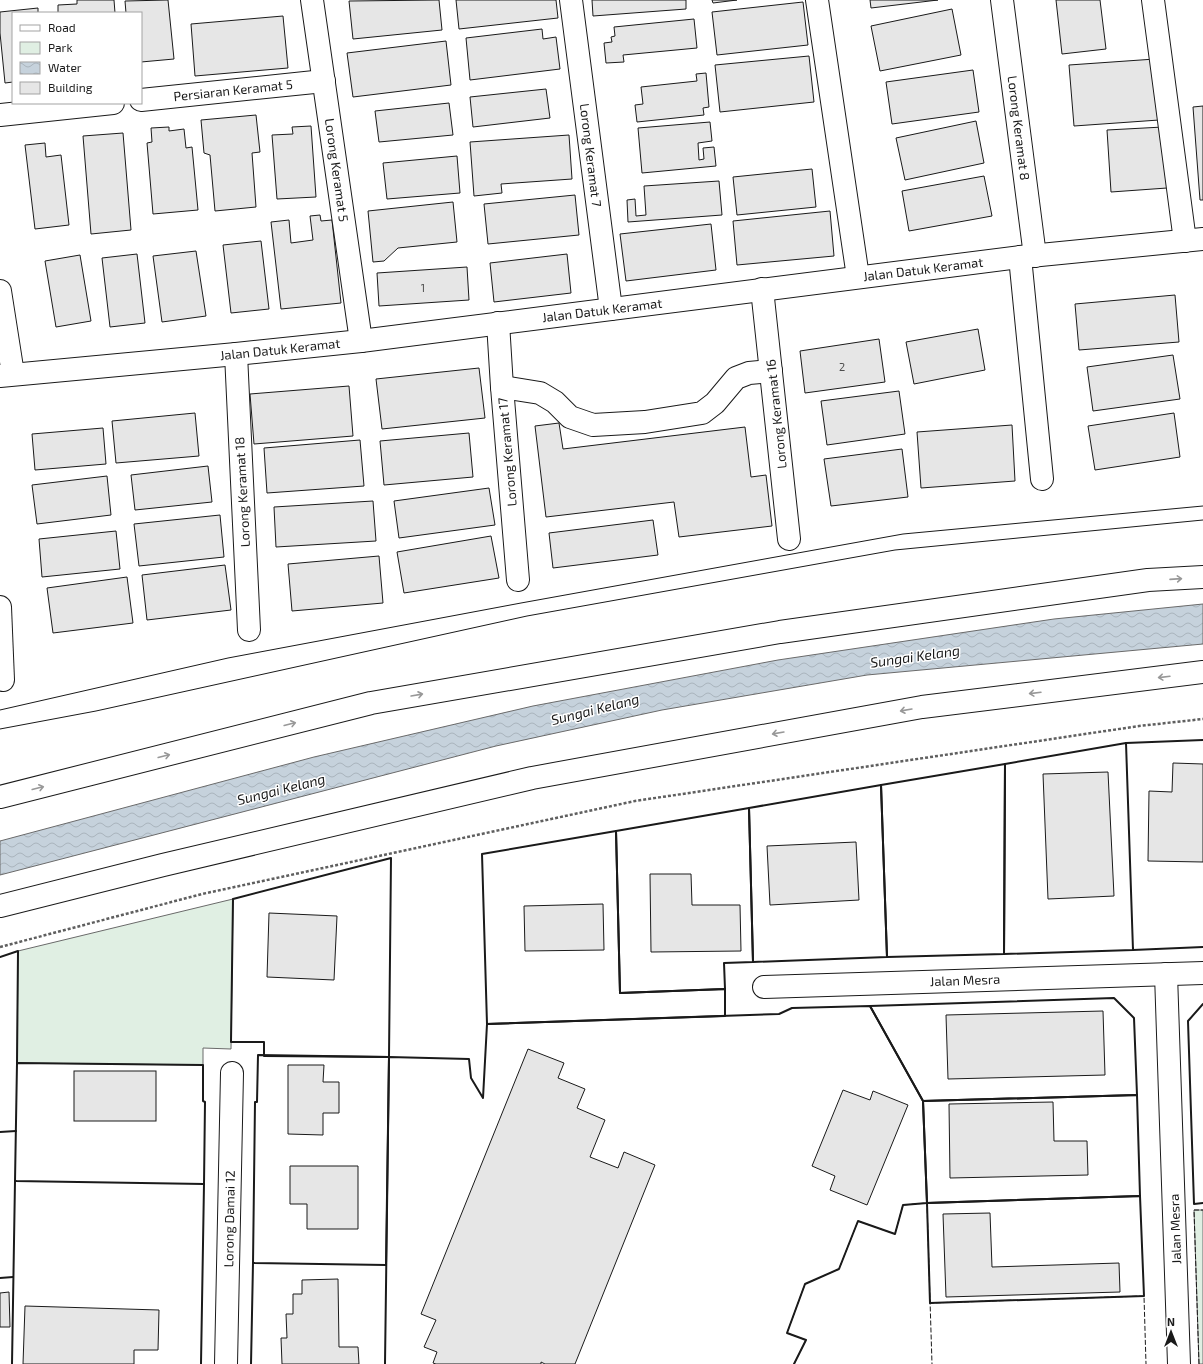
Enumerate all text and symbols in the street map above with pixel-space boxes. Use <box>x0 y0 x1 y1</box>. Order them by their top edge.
legend <box>12 12 142 104</box>
text: Road <box>48 20 76 34</box>
text: Park <box>48 40 73 54</box>
text: Water <box>48 60 82 74</box>
street label: Lorong Keramat 8 <box>1005 75 1033 181</box>
street label: Persiaran Keramat 5 <box>173 76 293 104</box>
text: Building <box>48 80 93 94</box>
street label: Lorong Keramat 7 <box>577 102 605 208</box>
street label: Lorong Keramat 5 <box>322 117 352 223</box>
street label: Jalan Datuk Keramat <box>862 254 984 284</box>
house number: 1 <box>421 281 425 294</box>
street label: Jalan Datuk Keramat <box>541 295 663 325</box>
street label: Jalan Datuk Keramat <box>219 335 341 363</box>
street label: Lorong Keramat 16 <box>762 358 790 470</box>
house number: 2 <box>839 360 845 373</box>
street label: Lorong Keramat 17 <box>494 397 520 507</box>
street label: Lorong Keramat 18 <box>231 436 253 548</box>
one-way arrow <box>1169 575 1182 582</box>
water label: Sungai Kelang <box>869 641 961 671</box>
one-way arrow <box>1158 673 1171 681</box>
one-way arrow <box>1029 689 1042 697</box>
water label: Sungai Kelang <box>549 690 641 728</box>
one-way arrow <box>410 691 423 699</box>
one-way arrow <box>900 706 913 714</box>
one-way arrow <box>283 719 296 727</box>
one-way arrow <box>772 729 785 737</box>
one-way arrow <box>157 751 170 759</box>
water label: Sungai Kelang <box>235 770 327 808</box>
one-way arrow <box>31 783 44 791</box>
street label: Jalan Mesra <box>930 971 1000 989</box>
street label: Lorong Damai 12 <box>220 1170 238 1268</box>
street label: Jalan Mesra <box>1166 1194 1184 1264</box>
north arrow <box>1151 1312 1191 1352</box>
text: N <box>1167 1315 1175 1328</box>

